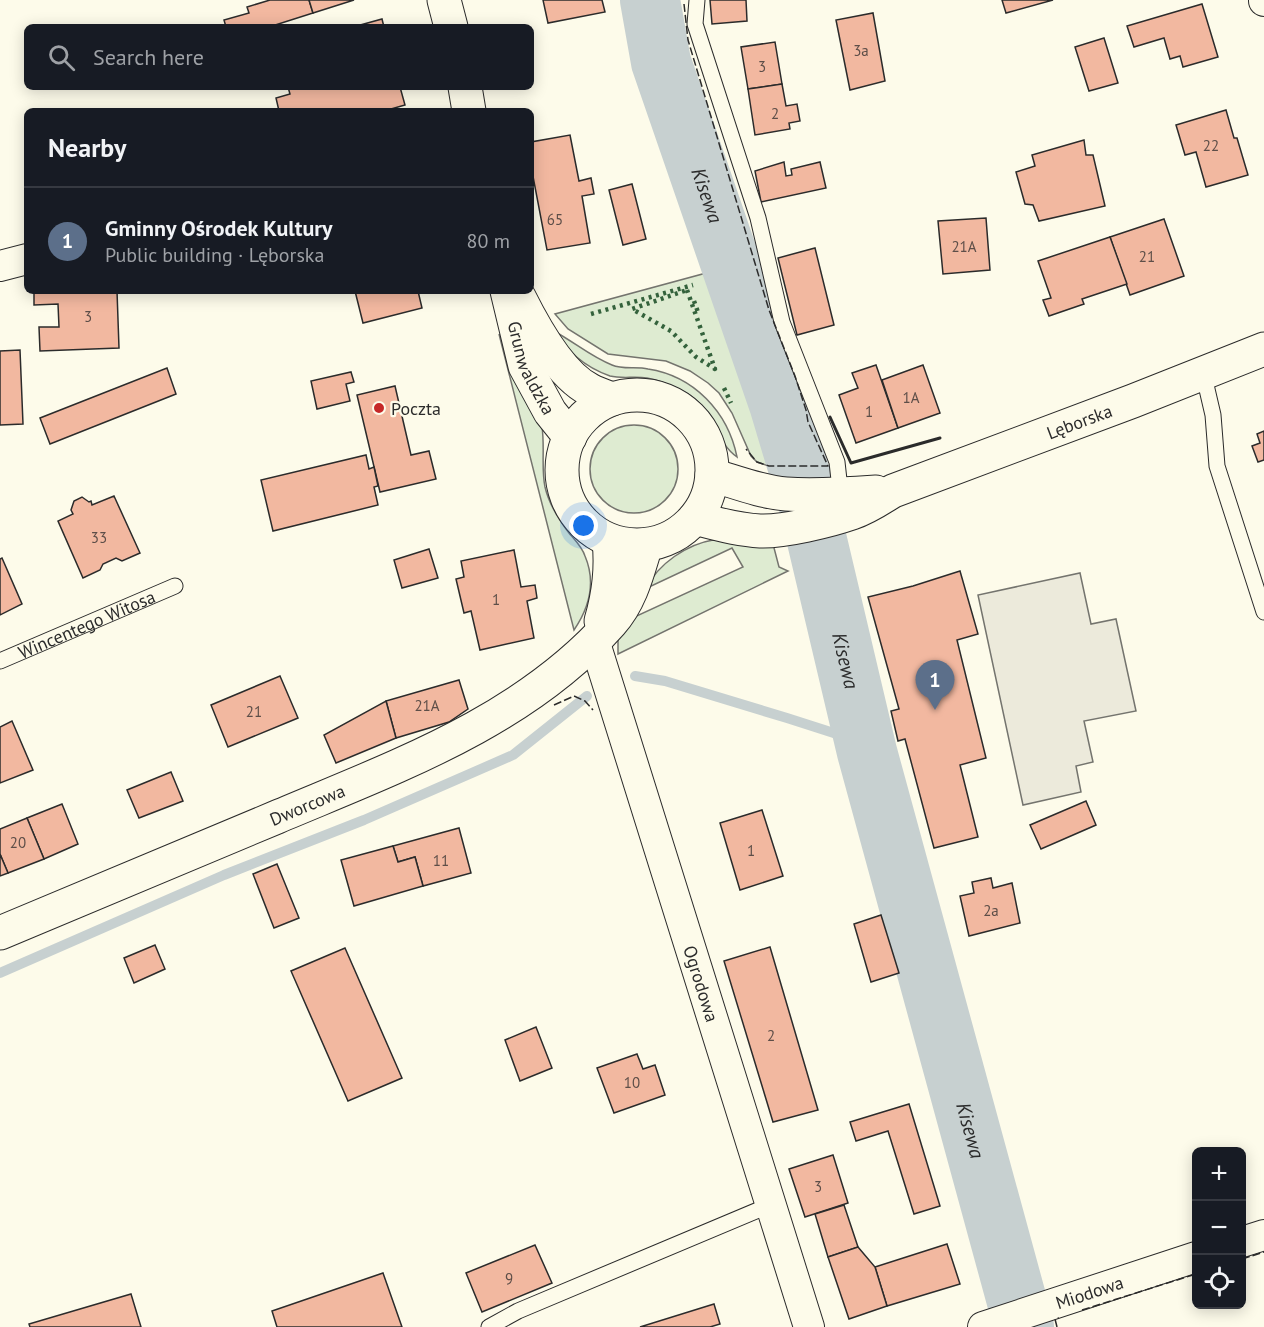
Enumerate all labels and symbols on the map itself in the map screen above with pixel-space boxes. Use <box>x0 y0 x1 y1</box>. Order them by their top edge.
house number: 3a <box>853 41 869 60</box>
house number: 3 <box>758 57 766 76</box>
house number: 2 <box>771 104 779 123</box>
house number: 22 <box>1203 136 1219 155</box>
water label: Kisewa <box>685 164 729 227</box>
house number: 65 <box>547 210 563 229</box>
house number: 21A <box>951 237 977 256</box>
house number: 21 <box>1139 247 1155 266</box>
house number: 3 <box>84 307 92 326</box>
street label: Grunwaldzka <box>503 319 561 419</box>
house number: 1A <box>903 388 920 407</box>
place label: Poczta <box>391 397 441 420</box>
street label: Lęborska <box>1043 398 1115 444</box>
marker: Poczta <box>372 401 386 415</box>
house number: 1 <box>865 402 873 421</box>
your location <box>569 511 598 540</box>
house number: 33 <box>91 528 107 547</box>
street label: Wincentego Witosa <box>14 584 158 663</box>
house number: 1 <box>492 590 500 609</box>
water label: Kisewa <box>826 630 865 692</box>
pin: 1 <box>916 660 954 710</box>
house number: 21A <box>414 696 440 715</box>
house number: 21 <box>246 702 262 721</box>
street label: Dworcowa <box>266 778 348 830</box>
house number: 20 <box>10 833 26 852</box>
house number: 1 <box>747 841 755 860</box>
house number: 11 <box>433 851 449 870</box>
house number: 2a <box>983 901 999 920</box>
street label: Ogrodowa <box>679 942 724 1025</box>
house number: 2 <box>767 1026 775 1045</box>
house number: 10 <box>624 1073 640 1092</box>
water label: Kisewa <box>950 1099 990 1161</box>
house number: 3 <box>814 1177 822 1196</box>
house number: 9 <box>505 1269 513 1288</box>
street label: Miodowa <box>1053 1270 1126 1314</box>

